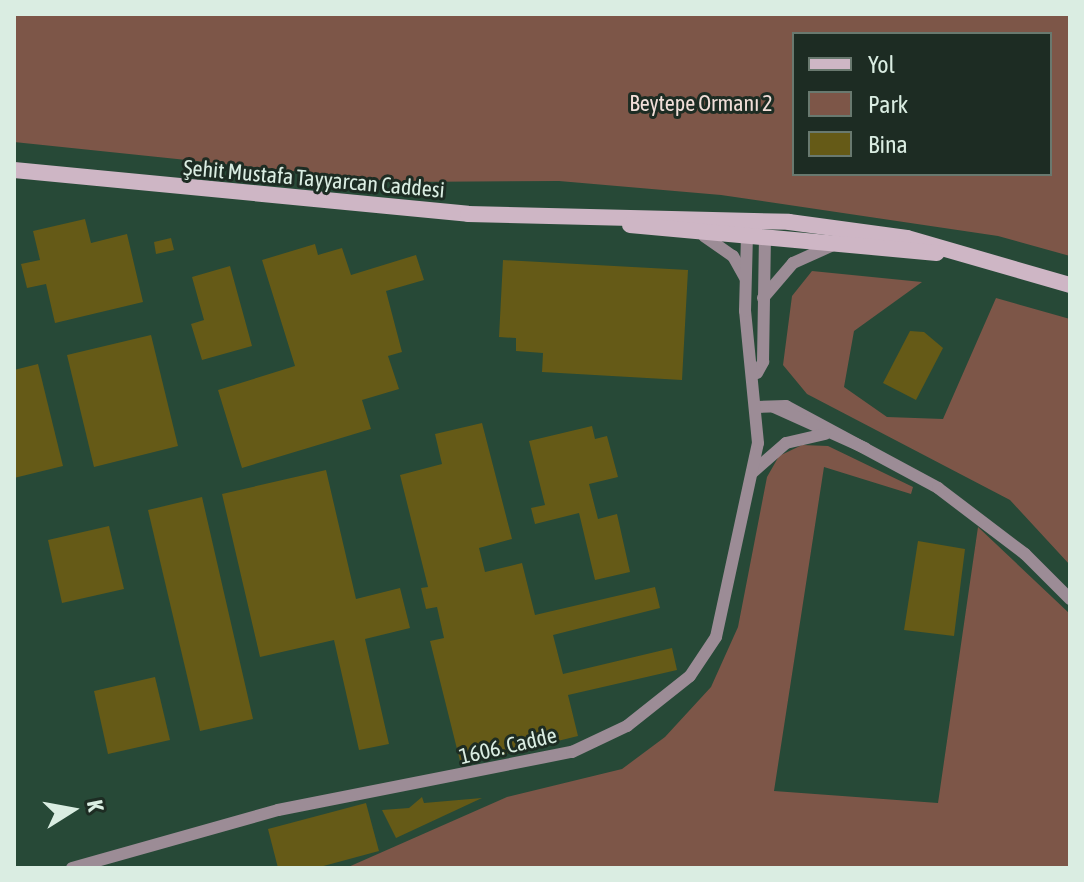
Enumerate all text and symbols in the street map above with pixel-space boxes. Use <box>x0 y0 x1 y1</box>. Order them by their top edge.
legend <box>792 32 1052 176</box>
text: Yol <box>868 51 895 78</box>
park label: Beytepe Ormanı 2 <box>629 91 773 117</box>
text: Park <box>868 91 908 118</box>
text: Bina <box>868 131 908 158</box>
street label: Şehit Mustafa Tayyarcan Caddesi <box>182 154 446 204</box>
street label: 1606. Cadde <box>457 722 559 770</box>
north arrow <box>32 770 112 850</box>
text: K <box>82 798 109 813</box>

